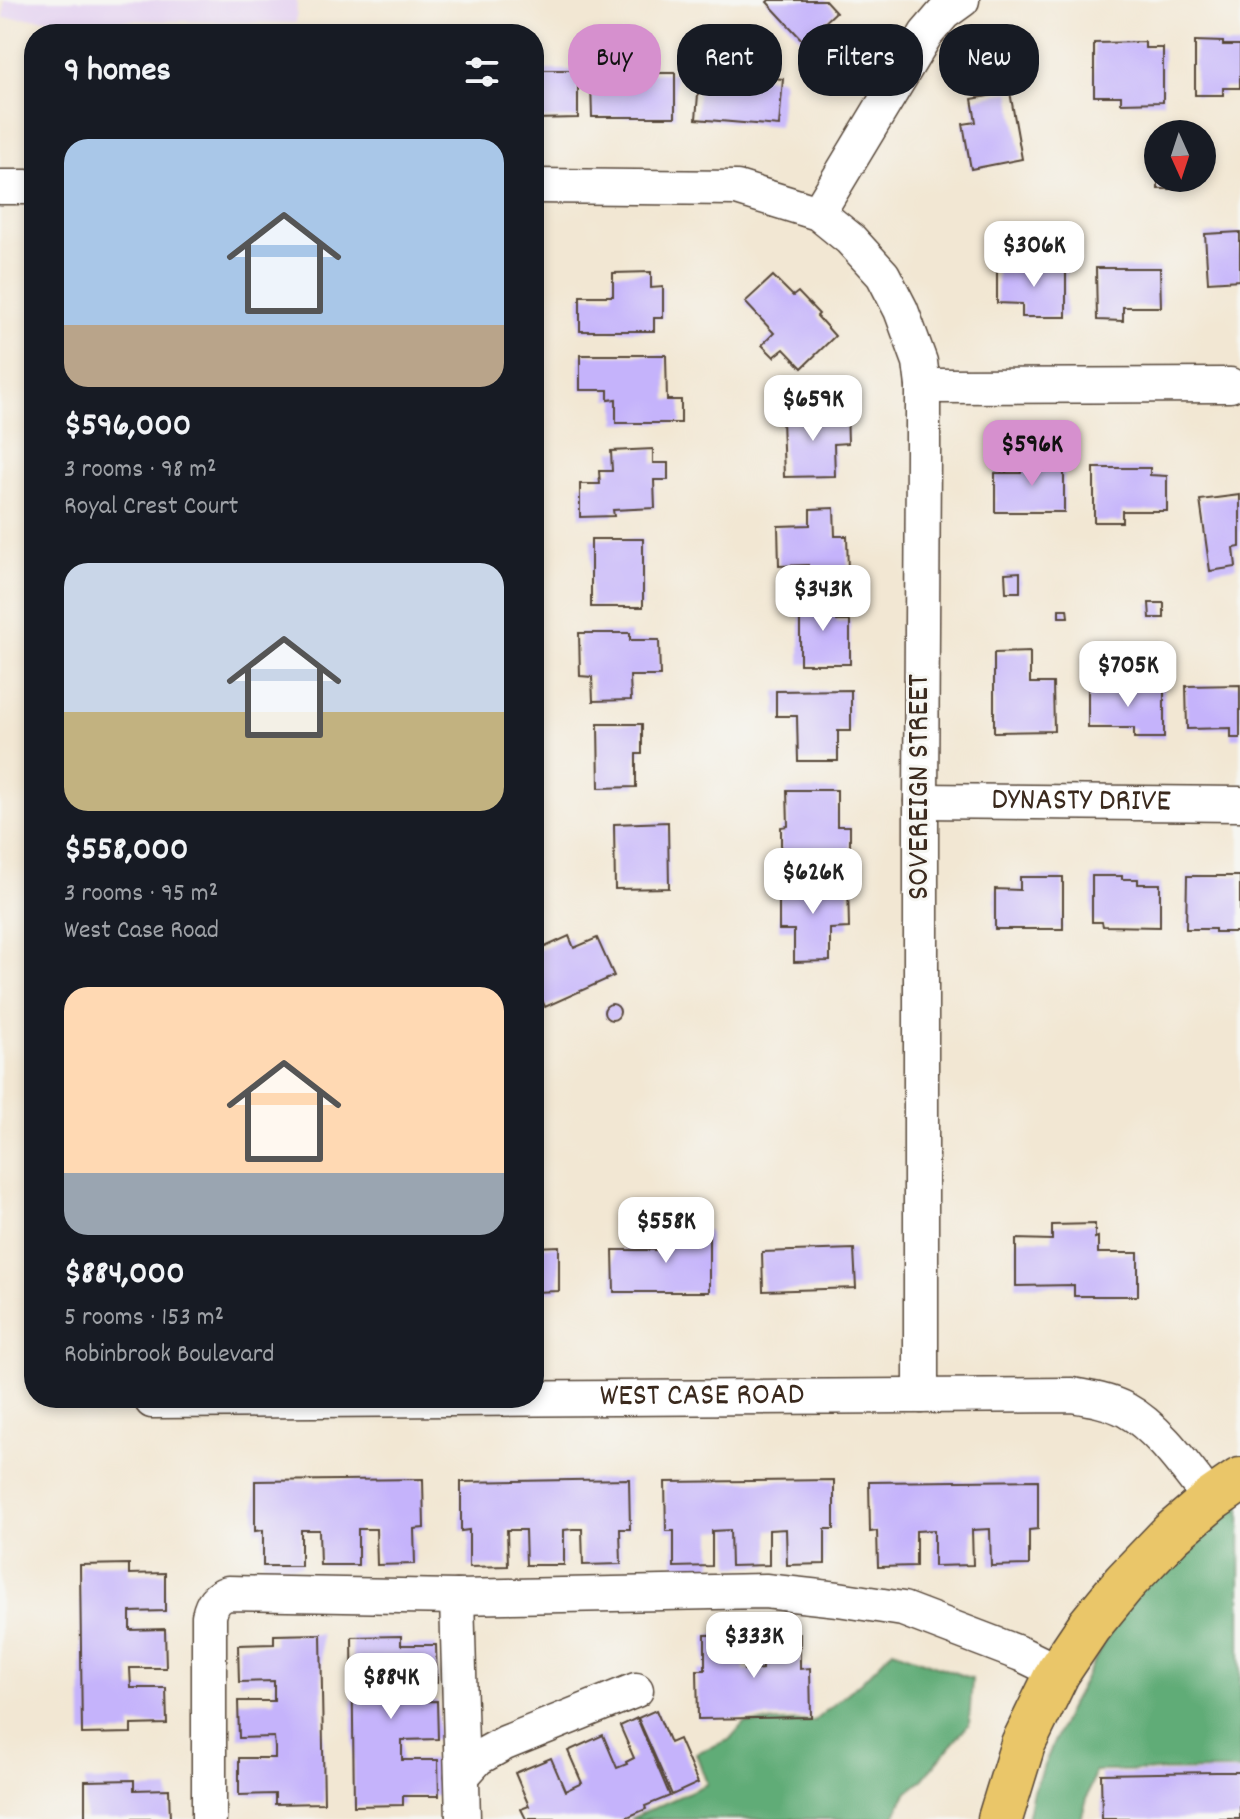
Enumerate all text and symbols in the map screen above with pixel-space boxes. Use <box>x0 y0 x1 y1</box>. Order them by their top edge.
chip: Buy <box>568 24 661 96</box>
chip: Rent <box>677 24 782 96</box>
chip: Filters <box>798 24 923 96</box>
chip: New <box>939 24 1039 96</box>
text: 9 homes <box>64 48 171 97</box>
icon: filters <box>460 50 504 94</box>
north arrow <box>1144 120 1216 192</box>
map controls <box>1144 120 1216 192</box>
icon: home <box>212 191 356 335</box>
pin: $306K <box>978 221 1090 289</box>
text: $306K <box>1002 228 1066 265</box>
pin: $659K <box>757 375 869 443</box>
text: $659K <box>782 382 844 419</box>
text: $596,000 <box>64 403 191 452</box>
pin: $596K <box>976 420 1088 488</box>
text: $596K <box>1001 427 1063 464</box>
text: 3 rooms · 98 m² <box>64 452 217 489</box>
text: Royal Crest Court <box>64 489 238 526</box>
pin: $343K <box>767 565 879 633</box>
text: $343K <box>793 572 853 609</box>
icon: home <box>212 615 356 759</box>
pin: $705K <box>1072 641 1184 709</box>
text: $705K <box>1097 648 1159 685</box>
street label: SOVEREIGN STREET <box>898 674 944 900</box>
street label: DYNASTY DRIVE <box>991 779 1171 826</box>
text: $558,000 <box>64 827 188 876</box>
pin: $626K <box>757 848 869 916</box>
text: $626K <box>782 855 844 892</box>
text: 3 rooms · 95 m² <box>64 876 218 913</box>
text: West Case Road <box>64 913 219 950</box>
icon: home <box>212 1039 356 1183</box>
pin: $558K <box>610 1197 722 1265</box>
text: $558K <box>636 1204 696 1241</box>
text: $884,000 <box>64 1251 185 1300</box>
text: 5 rooms · 153 m² <box>64 1300 224 1337</box>
text: Robinbrook Boulevard <box>64 1337 275 1374</box>
street label: WEST CASE ROAD <box>600 1374 804 1421</box>
pin: $333K <box>698 1612 810 1680</box>
text: $333K <box>724 1619 784 1656</box>
pin: $884K <box>335 1653 447 1721</box>
text: $884K <box>363 1660 419 1697</box>

